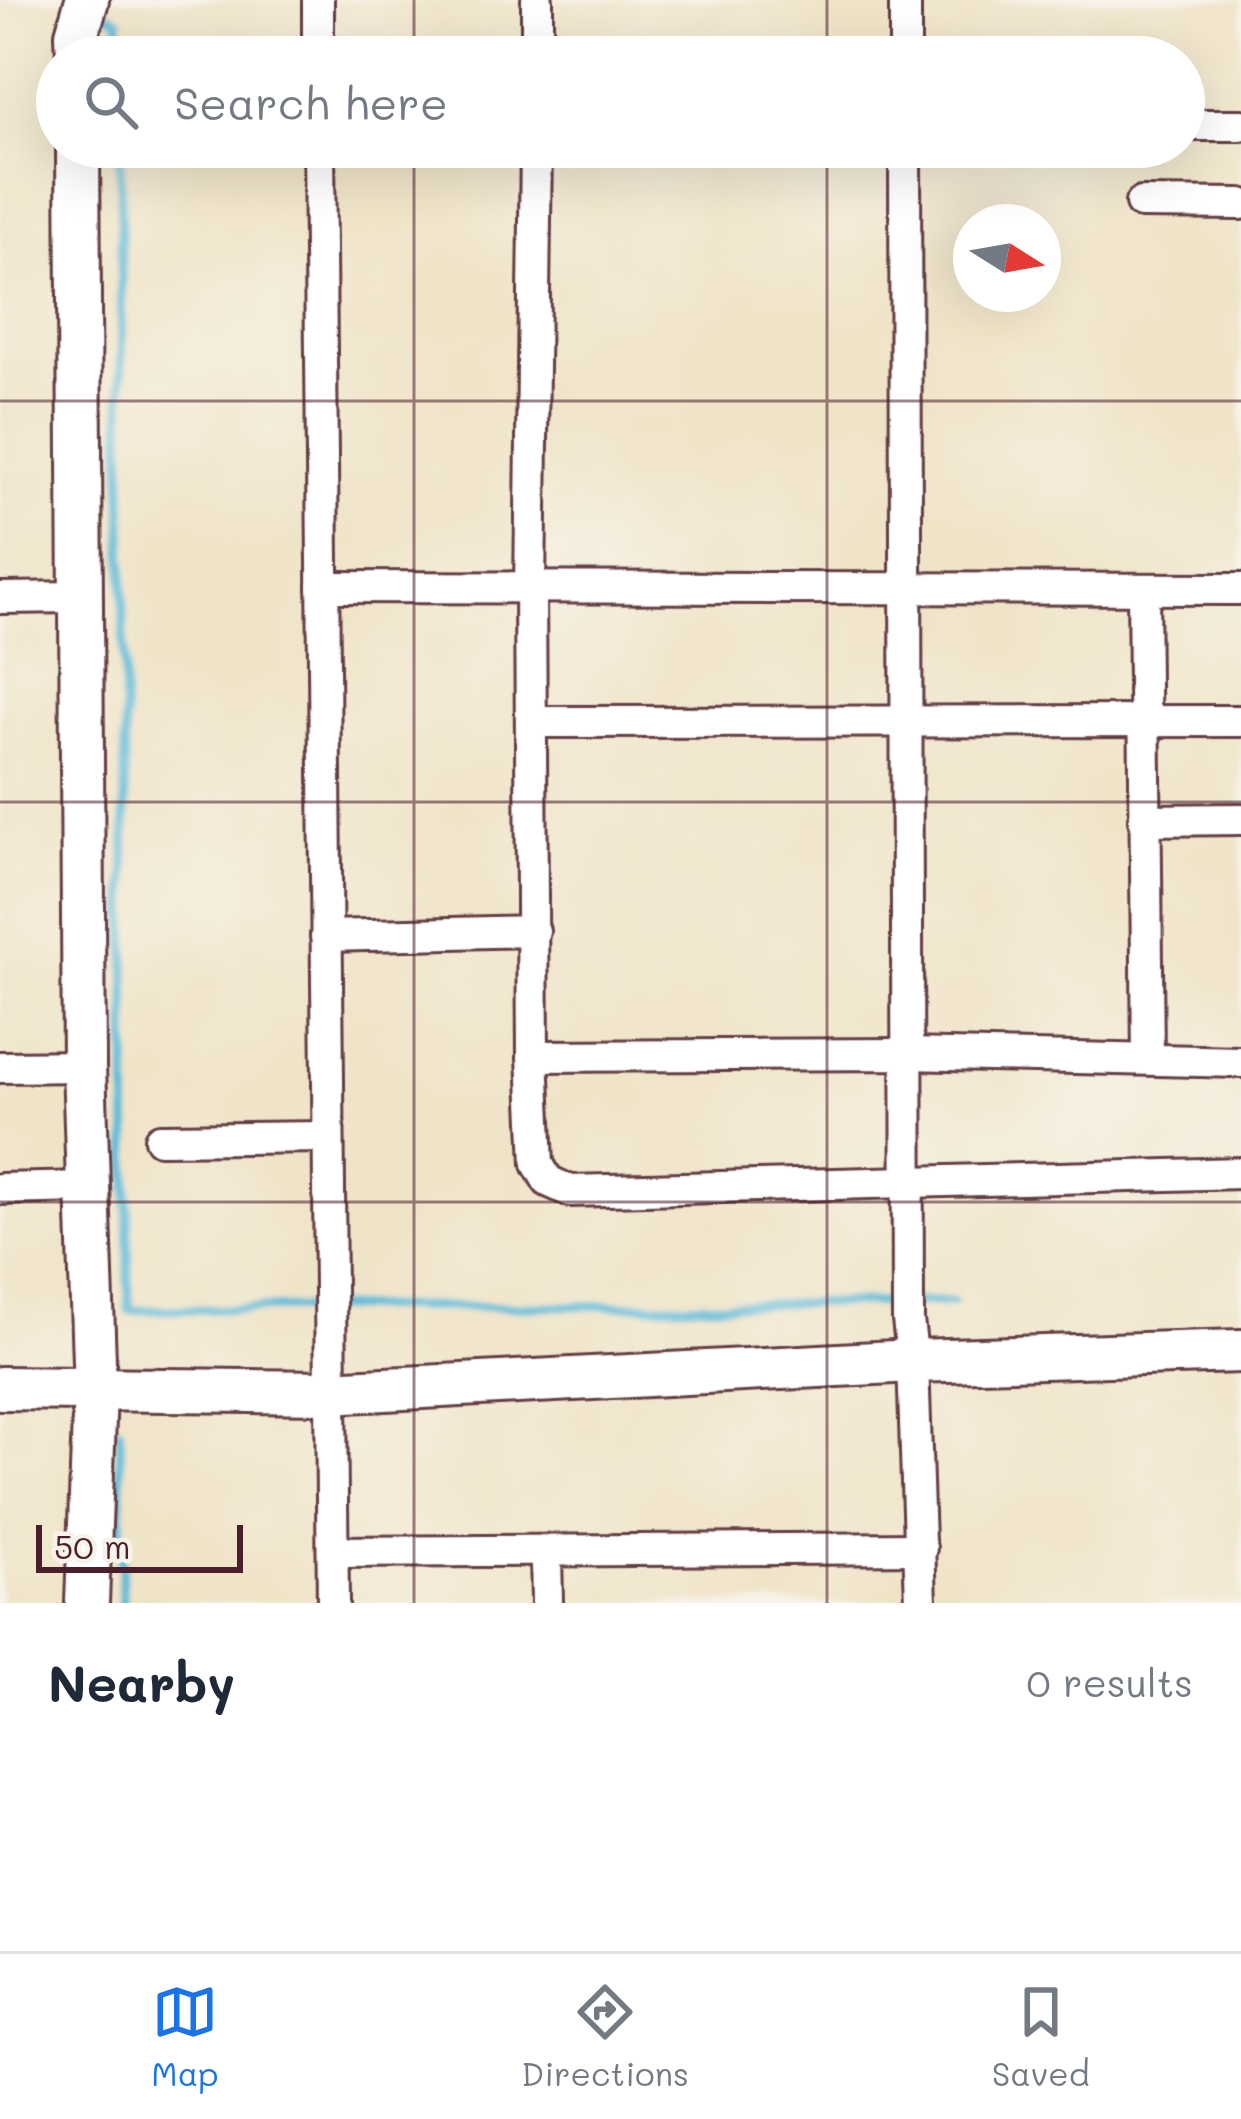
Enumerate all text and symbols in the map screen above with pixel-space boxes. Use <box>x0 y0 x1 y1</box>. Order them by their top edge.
search box <box>36 36 1205 168</box>
icon: search <box>78 69 144 135</box>
text: Search here <box>174 73 448 131</box>
north arrow <box>953 204 1061 312</box>
scale bar <box>36 1519 243 1572</box>
text: 50 m <box>54 1524 130 1567</box>
text: Nearby <box>48 1648 235 1715</box>
text: 0 results <box>1027 1656 1193 1707</box>
tab: Map <box>151 1979 219 2094</box>
tab: Directions <box>521 1979 689 2094</box>
tab: Saved <box>992 1979 1090 2094</box>

